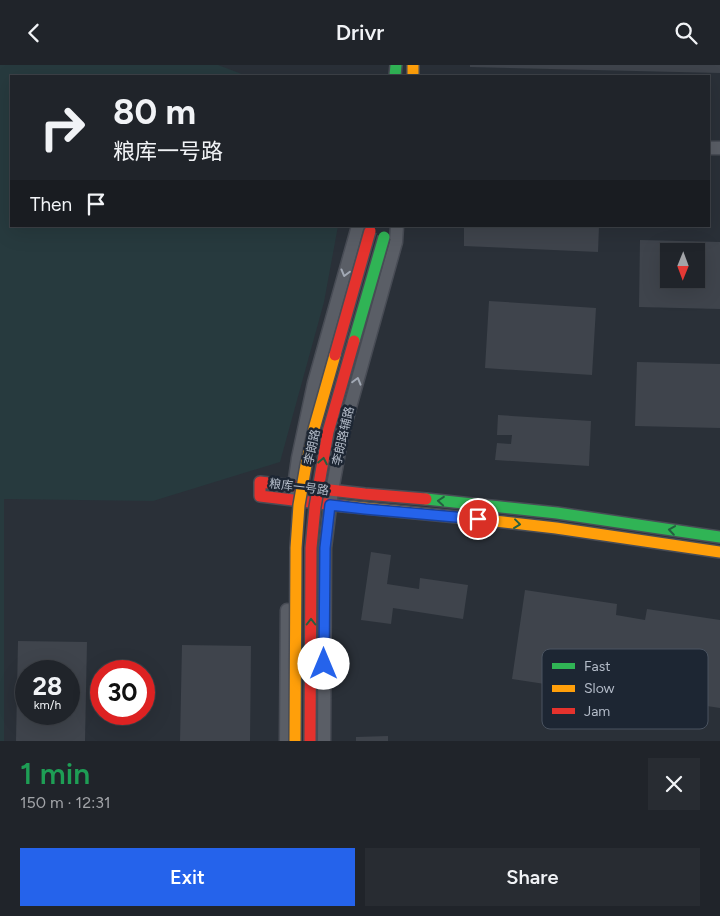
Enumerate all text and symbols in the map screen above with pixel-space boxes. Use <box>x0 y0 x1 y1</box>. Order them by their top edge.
icon: back <box>20 19 48 47</box>
text: Drivr <box>336 19 384 46</box>
icon: search <box>672 19 700 47</box>
text: 80 m <box>113 91 196 133</box>
icon: right <box>30 95 95 160</box>
text: 粮库一号路 <box>113 138 223 165</box>
icon: arrive <box>82 190 110 218</box>
text: Then <box>30 193 72 216</box>
north arrow <box>660 243 705 287</box>
map controls <box>660 243 705 288</box>
one-way arrow <box>340 269 350 277</box>
one-way arrow <box>351 377 361 385</box>
street label: 李朗路辅路 <box>329 405 357 467</box>
street label: 李朗路 <box>301 428 323 466</box>
one-way arrow <box>317 456 327 465</box>
street label: 粮库一号路 <box>268 476 330 498</box>
one-way arrow <box>437 495 445 506</box>
pin <box>457 498 499 540</box>
icon: arrive <box>464 505 492 533</box>
one-way arrow <box>513 518 521 529</box>
one-way arrow <box>667 525 675 536</box>
one-way arrow <box>306 618 316 626</box>
position arrow <box>297 637 349 689</box>
legend <box>542 649 708 729</box>
text: Fast <box>584 658 610 675</box>
speed limit sign: 30 <box>90 660 155 725</box>
text: 28 <box>33 671 62 701</box>
text: Slow <box>584 680 615 697</box>
text: km/h <box>34 698 61 712</box>
text: Jam <box>584 703 610 720</box>
text: 1 min <box>20 755 90 792</box>
button: close <box>648 758 700 810</box>
text: 150 m · 12:31 <box>20 793 111 812</box>
button: Exit <box>20 848 355 906</box>
button: Share <box>365 848 700 906</box>

